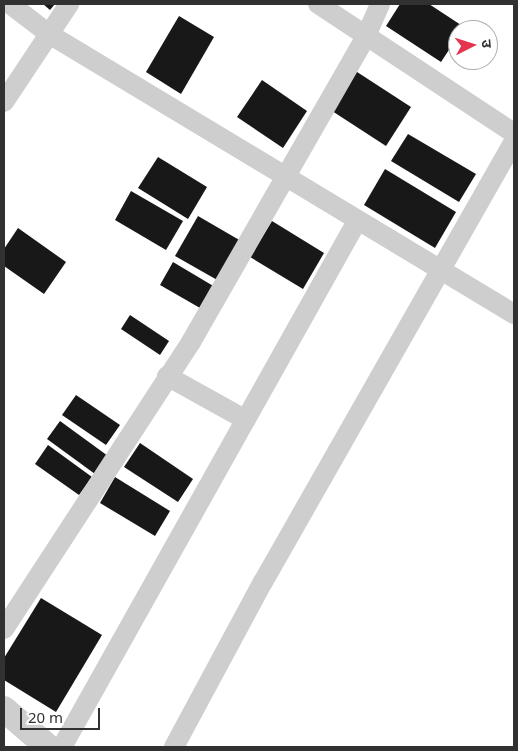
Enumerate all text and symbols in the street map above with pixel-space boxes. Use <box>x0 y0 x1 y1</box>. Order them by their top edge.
north arrow <box>448 20 498 70</box>
text: उ <box>478 39 497 49</box>
scale bar <box>22 698 102 730</box>
text: 20 m <box>28 707 63 727</box>

